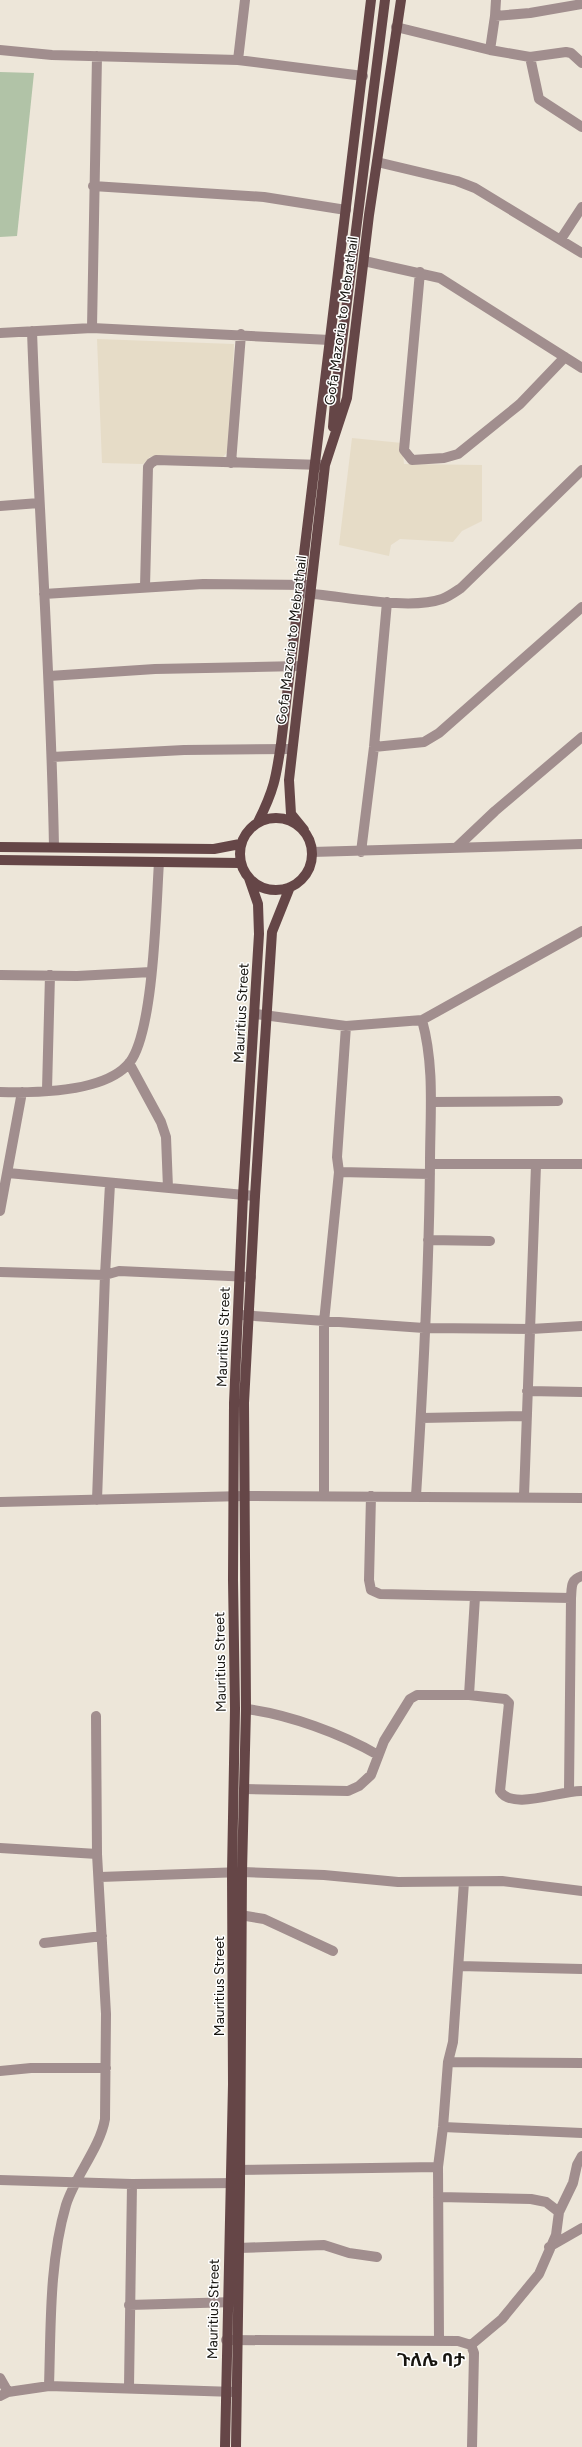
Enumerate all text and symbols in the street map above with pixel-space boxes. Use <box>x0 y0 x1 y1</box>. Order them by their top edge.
street label: Gofa Mazoria to Mebrathail <box>321 236 362 406</box>
street label: Gofa Mazoria to Mebrathail <box>273 555 310 725</box>
street label: Mauritius Street <box>230 962 253 1064</box>
street label: Mauritius Street <box>213 1287 234 1387</box>
street label: Mauritius Street <box>211 1612 230 1712</box>
street label: Mauritius Street <box>211 1936 228 2036</box>
street label: Mauritius Street <box>204 2259 223 2359</box>
district label: ጉለሌ ባታ <box>397 2349 465 2371</box>

